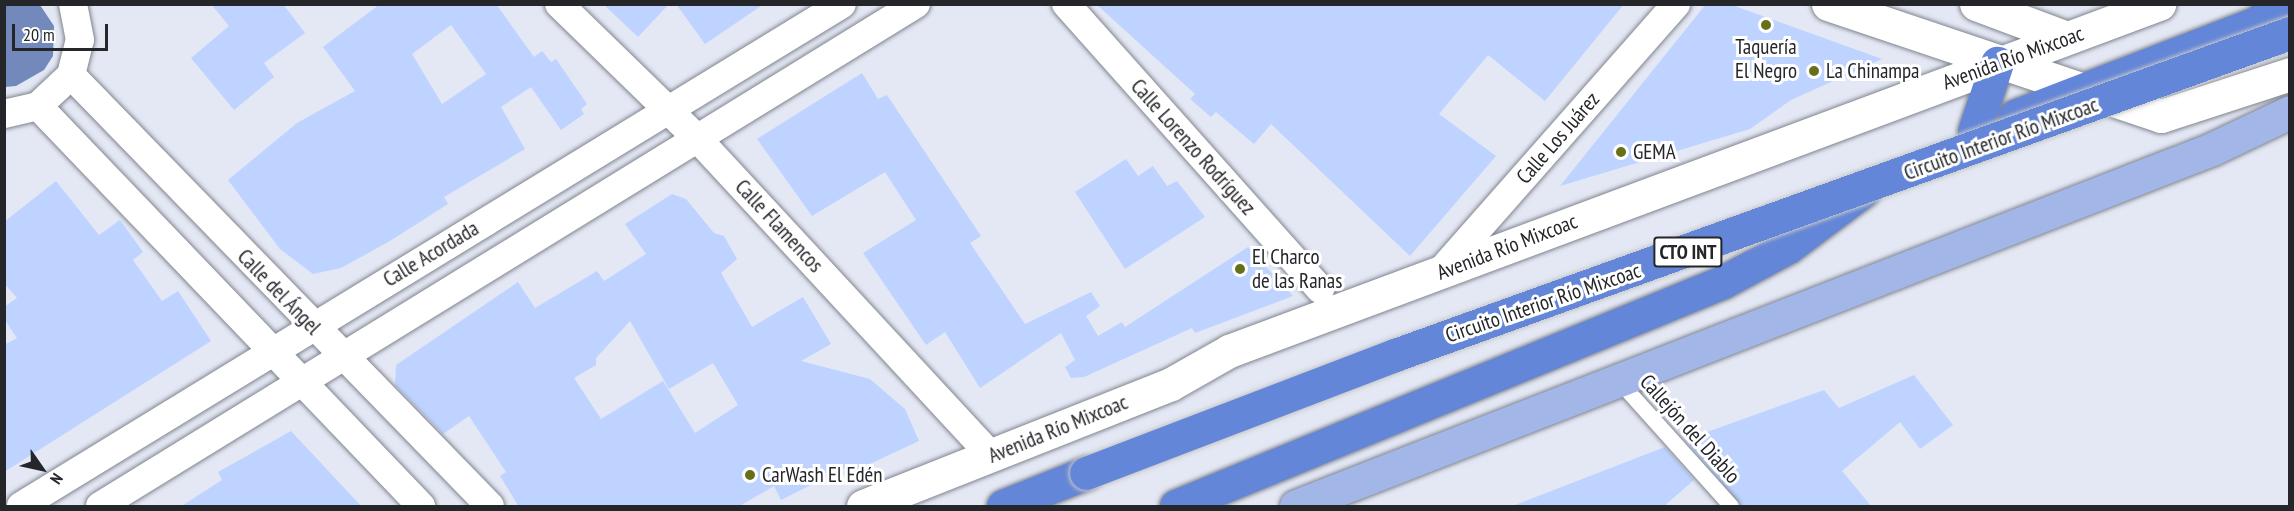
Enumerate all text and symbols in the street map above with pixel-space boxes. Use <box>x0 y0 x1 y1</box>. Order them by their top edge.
scale bar <box>15 12 111 50</box>
marker: Taquería El Negro <box>1759 18 1773 32</box>
street label: Avenida Río Mixcoac <box>1939 21 2087 95</box>
text: 20 m <box>23 23 55 46</box>
place label: Taquería El Negro <box>1735 34 1797 84</box>
place label: La Chinampa <box>1826 58 1920 84</box>
marker: La Chinampa <box>1807 64 1821 78</box>
street label: Calle Lorenzo Rodríguez <box>1125 74 1261 220</box>
street label: Calle Los Juárez <box>1511 87 1605 189</box>
street label: Circuito Interior Río Mixcoac <box>1901 92 2101 186</box>
place label: GEMA <box>1633 139 1676 165</box>
marker: GEMA <box>1614 145 1628 159</box>
street label: Calle Flamencos <box>730 174 828 278</box>
street label: Avenida Río Mixcoac <box>1433 209 1581 285</box>
street label: Calle Acordada <box>379 216 483 292</box>
road number: CTO INT <box>1652 235 1724 269</box>
street label: Calle del Ángel <box>232 244 326 340</box>
place label: El Charco de las Ranas <box>1252 244 1342 294</box>
street label: Circuito Interior Río Mixcoac <box>1442 258 1644 348</box>
marker: El Charco de las Ranas <box>1233 262 1247 276</box>
street label: Callejón del Diablo <box>1635 369 1745 489</box>
street label: Avenida Río Mixcoac <box>985 390 1131 468</box>
north arrow <box>12 439 72 499</box>
place label: CarWash El Edén <box>762 462 882 488</box>
marker: CarWash El Edén <box>743 468 757 482</box>
text: N <box>46 470 68 488</box>

